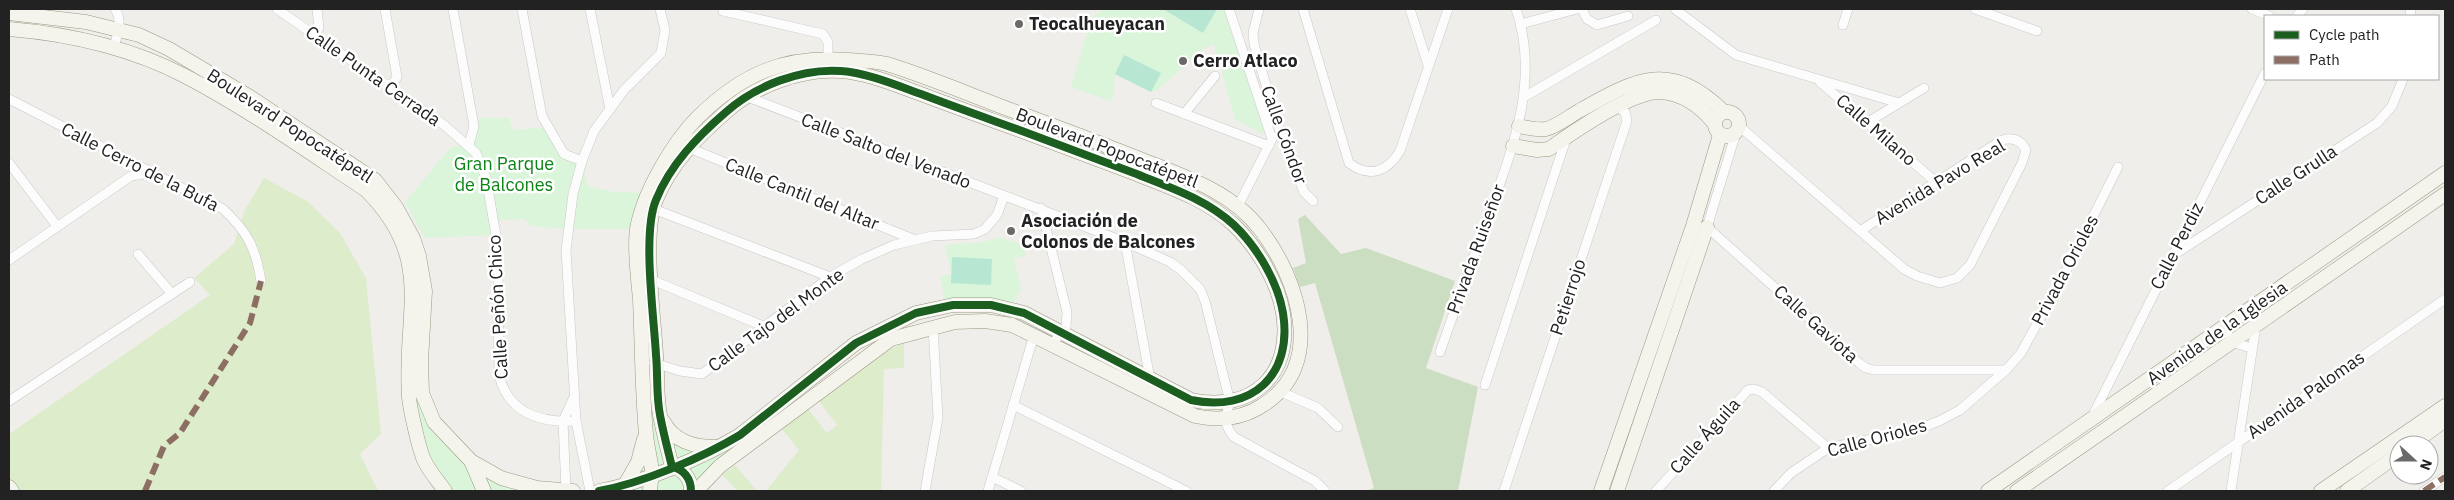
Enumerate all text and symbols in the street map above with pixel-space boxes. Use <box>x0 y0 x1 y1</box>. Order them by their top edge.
place label: Teocalhueyacan <box>1029 12 1165 35</box>
legend <box>2264 15 2439 80</box>
marker: Teocalhueyacan <box>1013 18 1025 30</box>
street label: Calle Punta Cerrada <box>301 20 446 131</box>
text: Cycle path <box>2309 25 2380 44</box>
place label: Cerro Atlaco <box>1193 49 1298 72</box>
text: Path <box>2309 50 2340 69</box>
marker: Cerro Atlaco <box>1177 55 1189 67</box>
street label: Boulevard Popocatépetl <box>203 63 378 188</box>
street label: Calle Cóndor <box>1256 82 1313 188</box>
street label: Calle Milano <box>1832 89 1921 171</box>
street label: Boulevard Popocatépetl <box>1013 102 1202 193</box>
street label: Calle Salto del Venado <box>798 108 974 194</box>
street label: Calle Cerro de la Bufa <box>58 117 223 216</box>
street label: Avenida Pavo Real <box>1871 134 2009 229</box>
street label: Calle Grulla <box>2250 139 2341 210</box>
park label: Gran Parque de Balcones <box>454 152 554 196</box>
street label: Calle Cantil del Altar <box>722 152 883 235</box>
street label: Privada Ruiseñor <box>1441 181 1510 317</box>
street label: Calle Perdiz <box>2145 198 2208 293</box>
place label: Asociación de Colonos de Balcones <box>1021 209 1195 253</box>
street label: Privada Orioles <box>2026 211 2103 329</box>
marker: Asociación de Colonos de Balcones <box>1005 225 1017 237</box>
street label: Calle Peñón Chico <box>482 234 513 380</box>
street label: Petierrojo <box>1544 256 1591 338</box>
street label: Calle Tajo del Monte <box>703 262 848 377</box>
street label: Avenida de la Iglesia <box>2142 275 2292 390</box>
street label: Calle Gaviota <box>1769 280 1864 368</box>
street label: Avenida Palomas <box>2243 346 2369 444</box>
street label: Calle Águila <box>1664 392 1745 479</box>
street label: Calle Orioles <box>1825 413 1929 462</box>
north arrow <box>2389 435 2439 485</box>
text: N <box>2416 457 2436 473</box>

